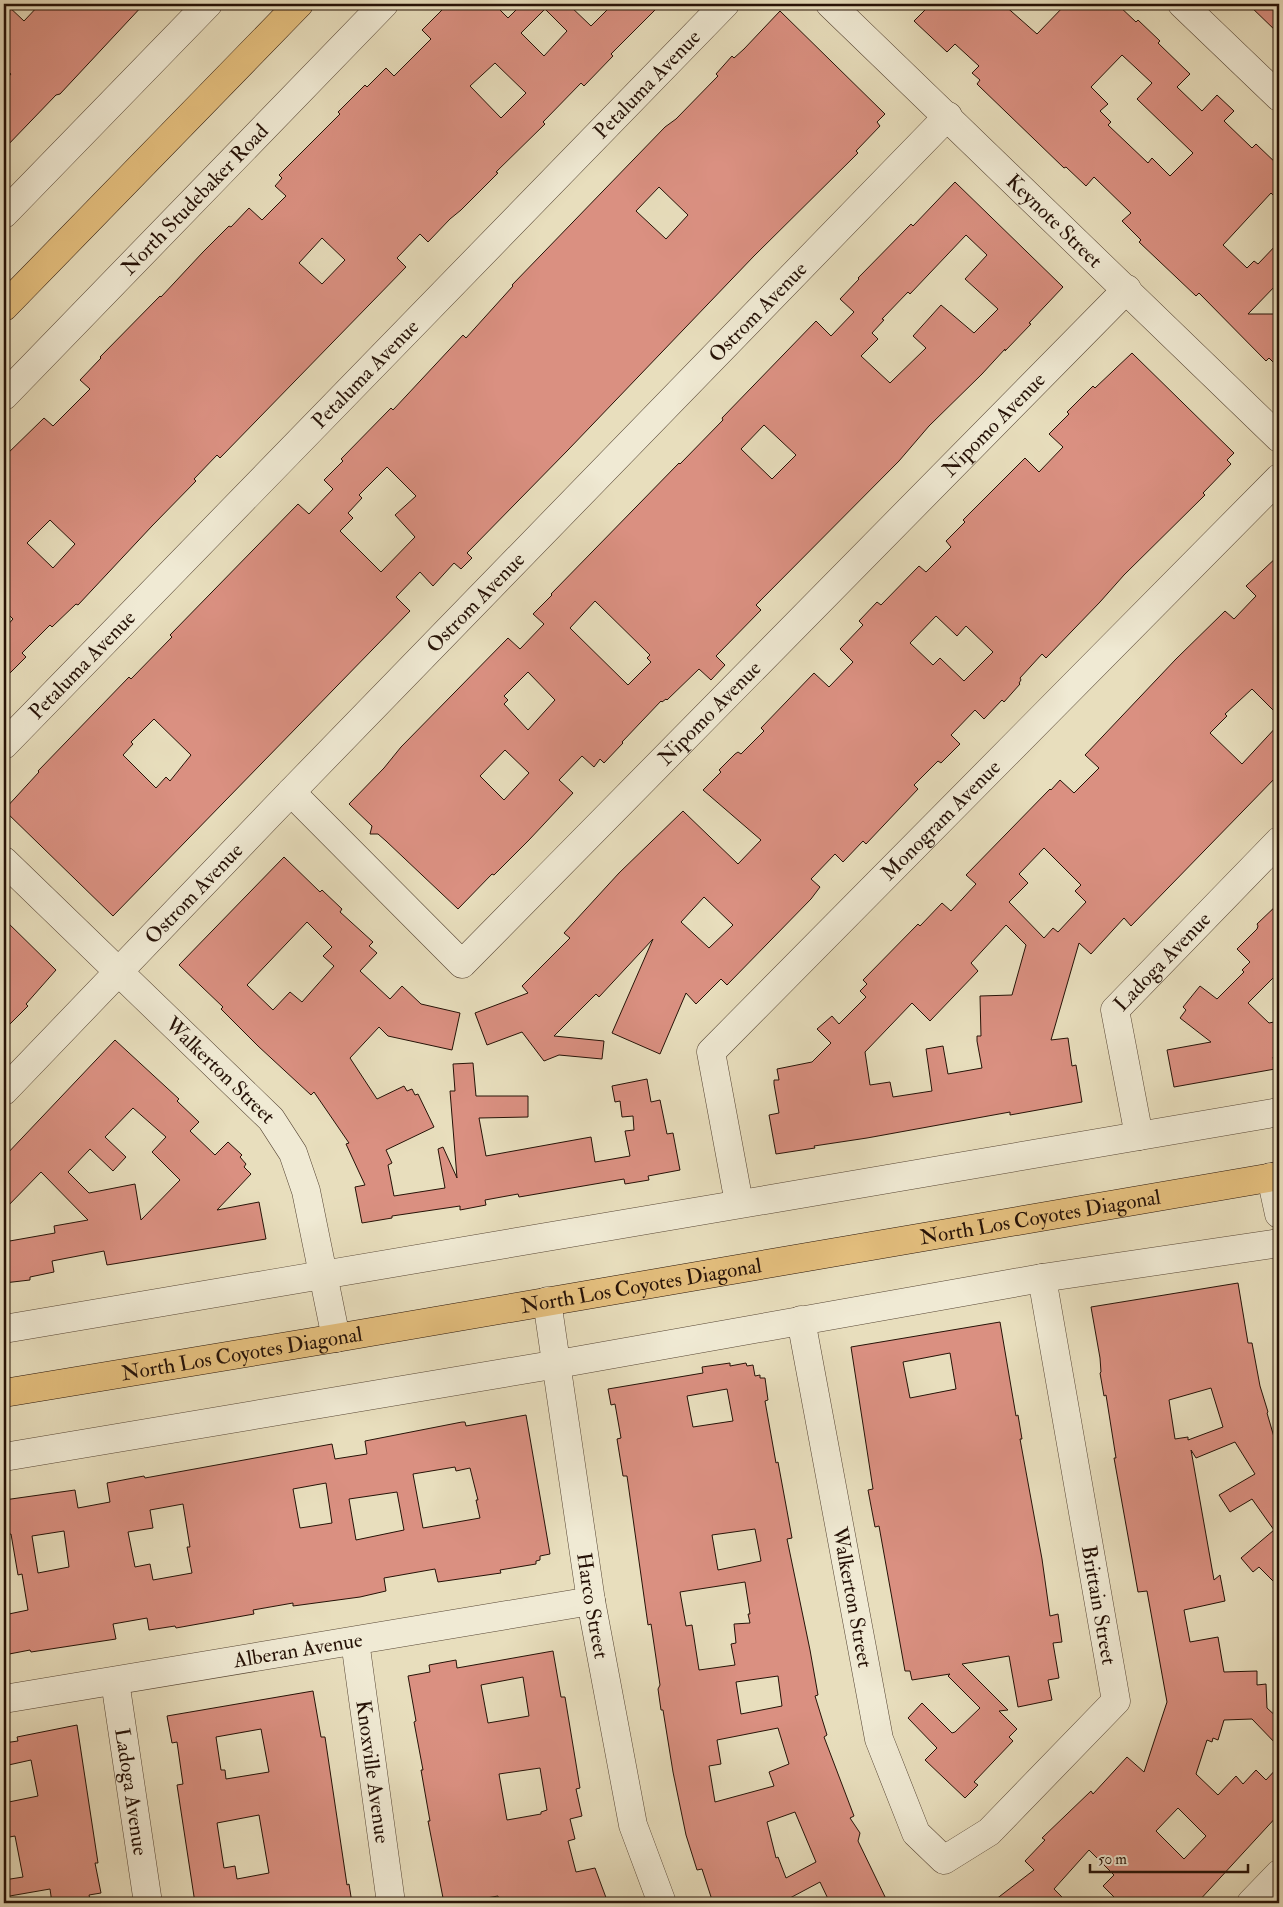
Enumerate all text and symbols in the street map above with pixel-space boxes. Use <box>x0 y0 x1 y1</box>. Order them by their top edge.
street label: Petaluma Avenue <box>588 24 707 145</box>
street label: North Studebaker Road <box>116 118 275 281</box>
street label: Keynote Street <box>1000 168 1108 274</box>
street label: Ostrom Avenue <box>703 256 813 368</box>
street label: Petaluma Avenue <box>306 314 425 435</box>
street label: Nipomo Avenue <box>936 367 1052 483</box>
street label: Ostrom Avenue <box>421 546 531 659</box>
street label: Petaluma Avenue <box>23 604 142 726</box>
street label: Nipomo Avenue <box>652 655 767 771</box>
street label: Monogram Avenue <box>875 754 1007 886</box>
street label: Ostrom Avenue <box>139 837 249 950</box>
street label: Ladoga Avenue <box>1108 906 1217 1017</box>
street label: Walkerton Street <box>159 1011 281 1130</box>
street label: North Los Coyotes Diagonal <box>918 1183 1163 1251</box>
street label: North Los Coyotes Diagonal <box>519 1252 764 1320</box>
street label: North Los Coyotes Diagonal <box>119 1321 365 1387</box>
street label: Walkerton Street <box>826 1524 878 1670</box>
street label: Brittain Street <box>1075 1543 1122 1667</box>
street label: Harco Street <box>570 1551 615 1661</box>
street label: Alberan Avenue <box>231 1626 365 1675</box>
street label: Knoxville Avenue <box>349 1699 396 1845</box>
street label: Ladoga Avenue <box>108 1726 154 1858</box>
scale bar <box>1090 1842 1248 1874</box>
text: 50 m <box>1098 1850 1127 1869</box>

